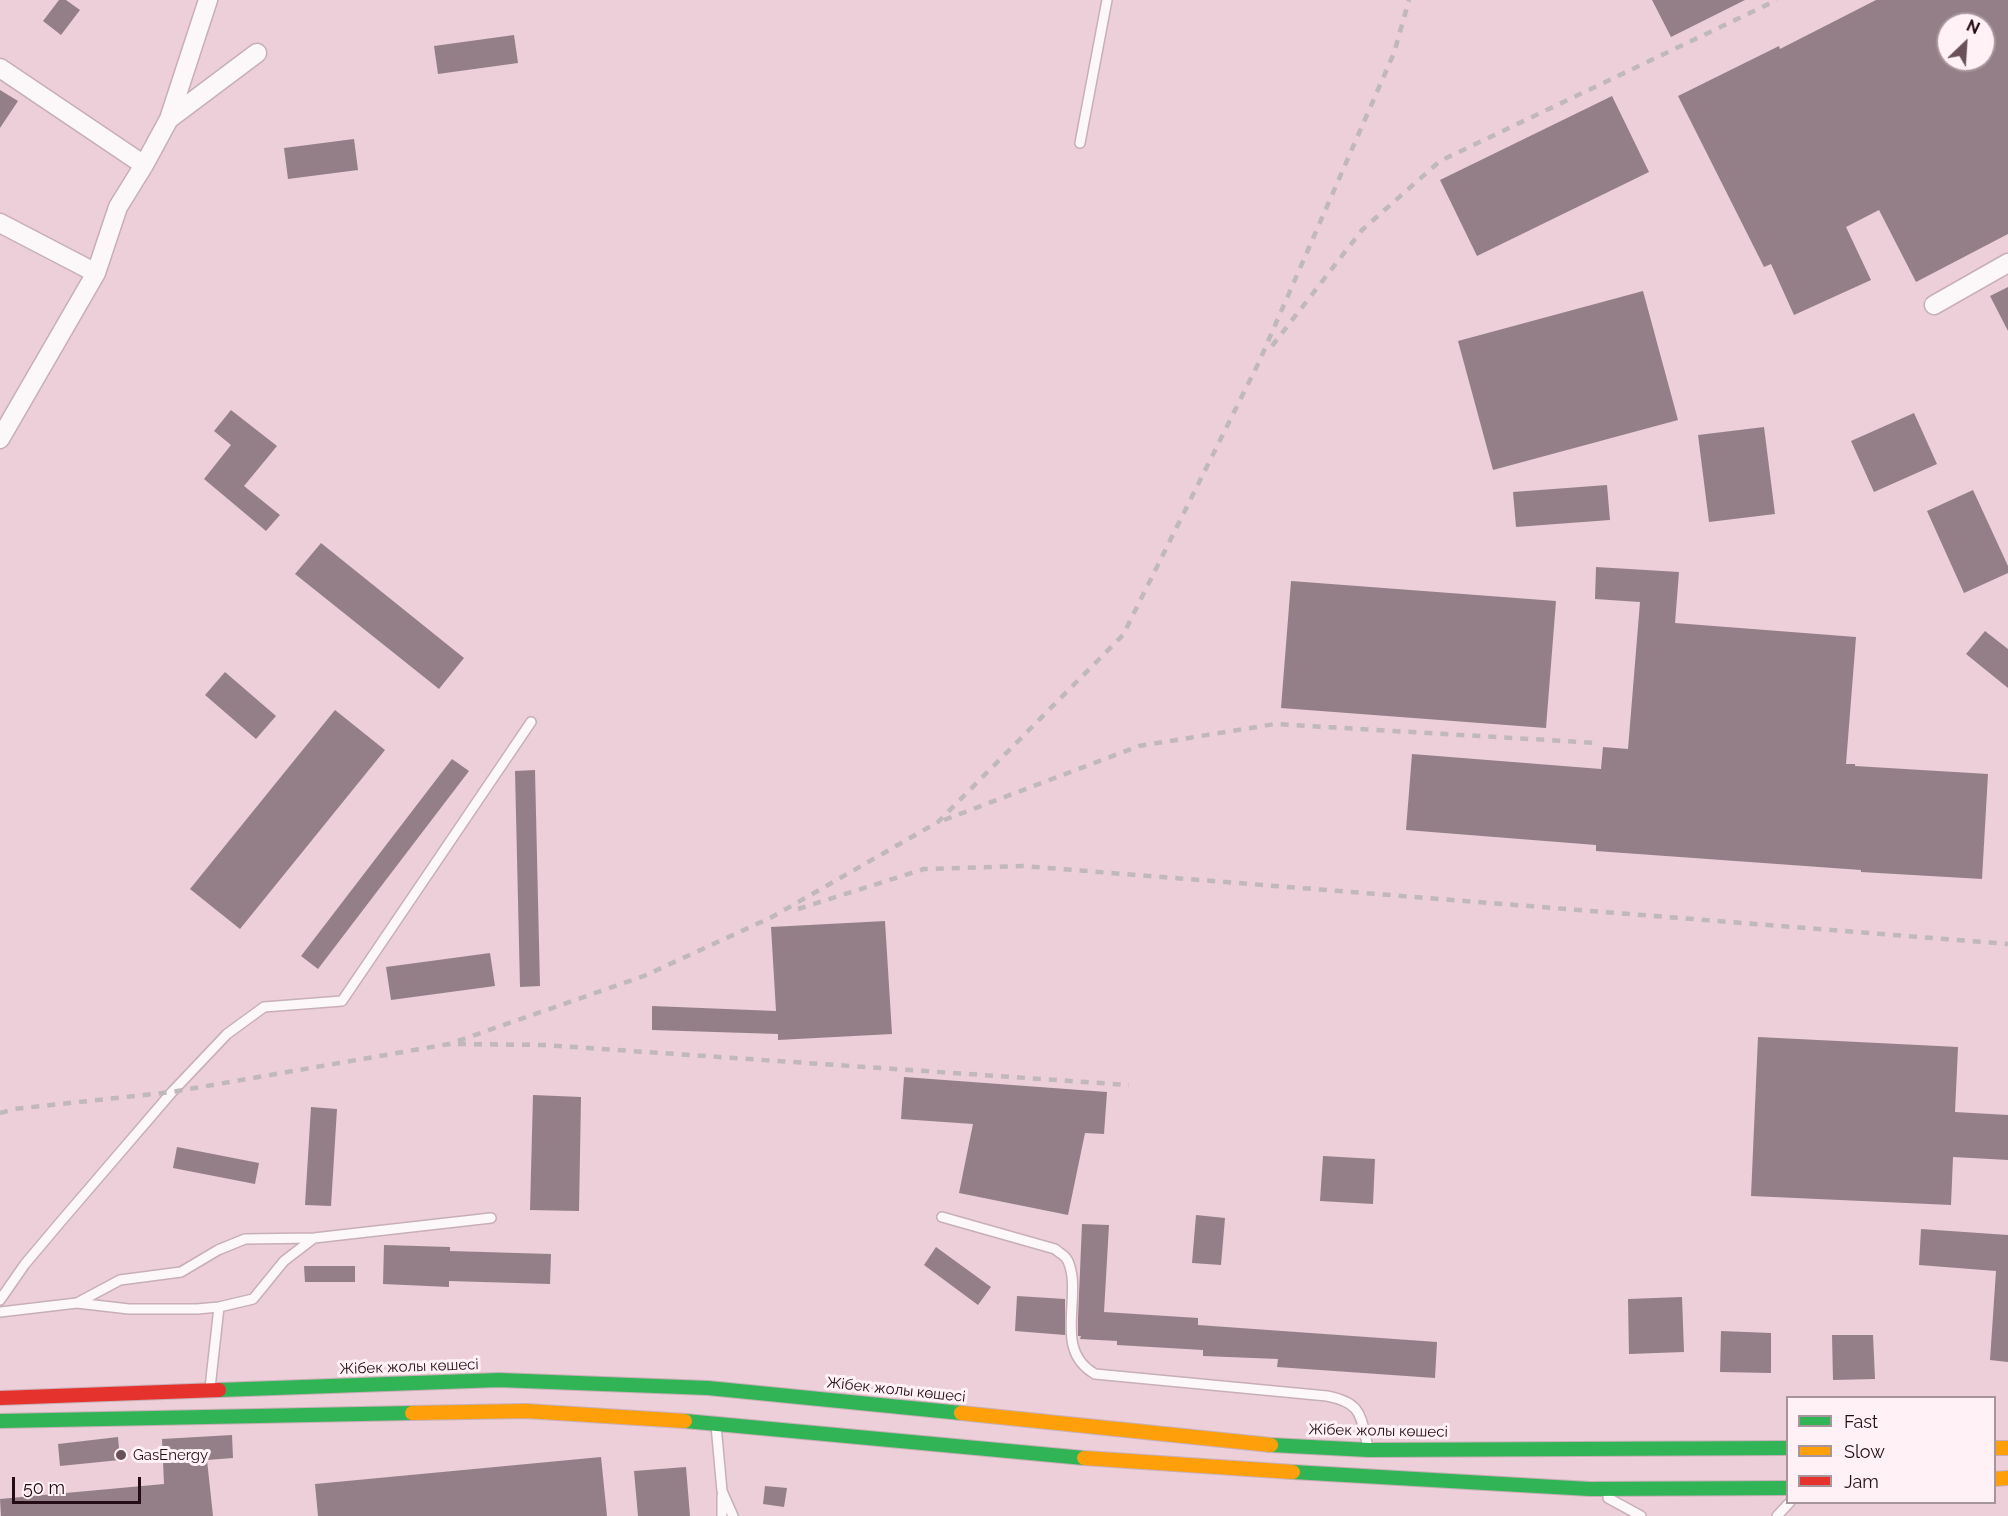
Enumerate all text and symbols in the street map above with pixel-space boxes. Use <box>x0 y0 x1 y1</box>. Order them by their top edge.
north arrow <box>1936 12 1996 72</box>
text: N <box>1963 16 1983 38</box>
street label: Жібек жолы көшесі <box>339 1356 479 1378</box>
street label: Жібек жолы көшесі <box>826 1374 966 1406</box>
legend <box>1786 1396 1996 1504</box>
text: Fast <box>1844 1411 1878 1432</box>
street label: Жібек жолы көшесі <box>1308 1421 1448 1441</box>
text: Slow <box>1844 1441 1885 1462</box>
place label: GasEnergy <box>133 1446 208 1464</box>
marker: GasEnergy <box>114 1448 128 1462</box>
scale bar <box>15 1465 144 1503</box>
text: Jam <box>1844 1471 1879 1492</box>
text: 50 m <box>23 1477 65 1498</box>

